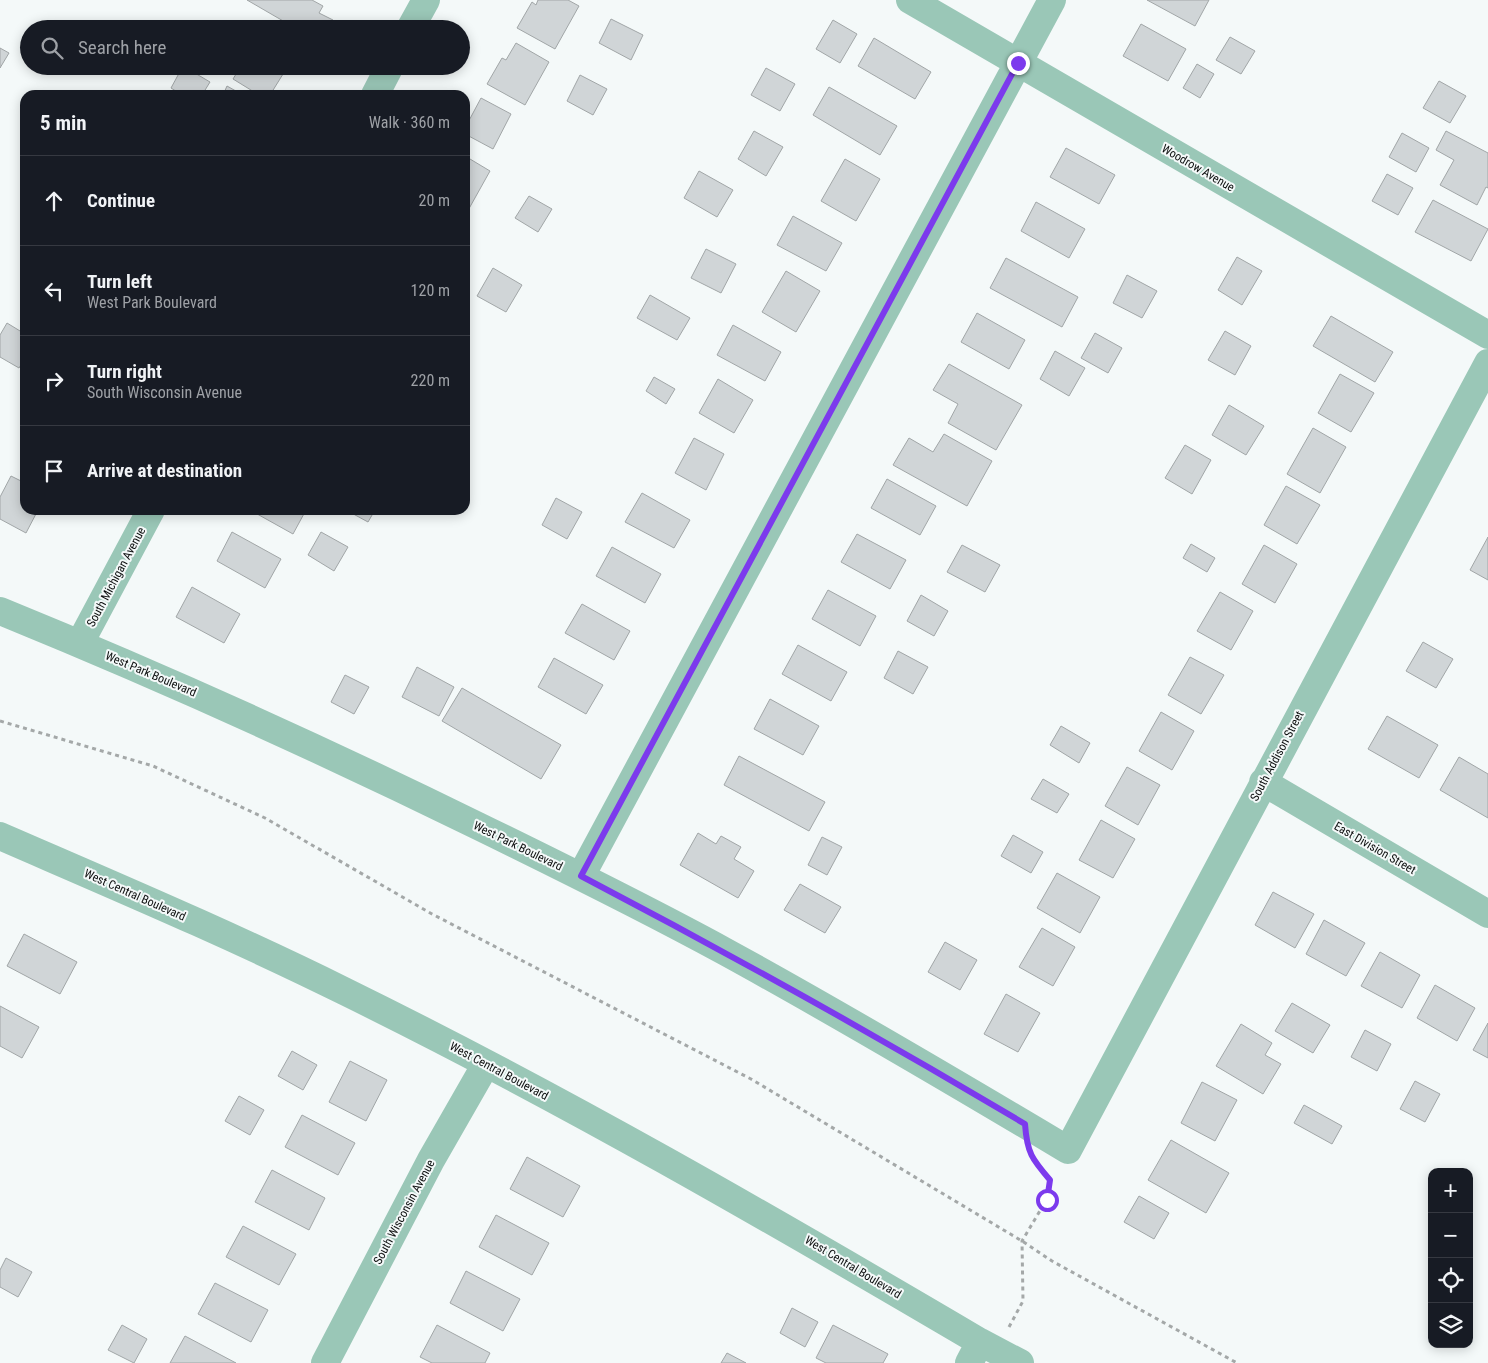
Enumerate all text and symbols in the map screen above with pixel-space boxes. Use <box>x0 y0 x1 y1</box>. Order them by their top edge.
search box <box>20 20 470 75</box>
icon: search <box>38 34 66 62</box>
text: Search here <box>78 36 166 59</box>
route end <box>1007 52 1030 75</box>
text: 5 min <box>40 111 87 135</box>
text: Walk · 360 m <box>369 113 450 132</box>
street label: Woodrow Avenue <box>1159 142 1237 195</box>
icon: ahead <box>40 187 68 215</box>
text: Continue <box>87 189 155 212</box>
text: 20 m <box>418 191 450 210</box>
text: Turn left <box>87 270 152 293</box>
icon: left <box>40 277 68 305</box>
text: 120 m <box>411 281 450 300</box>
text: West Park Boulevard <box>87 293 217 312</box>
text: Turn right <box>87 360 162 383</box>
icon: right <box>40 367 68 395</box>
text: 220 m <box>411 371 450 390</box>
text: South Wisconsin Avenue <box>87 383 242 402</box>
icon: arrive <box>40 457 68 485</box>
text: Arrive at destination <box>87 459 242 482</box>
street label: South Michigan Avenue <box>84 524 148 629</box>
street label: West Park Boulevard <box>103 649 199 700</box>
street label: South Addison Street <box>1247 708 1307 803</box>
street label: West Park Boulevard <box>471 818 565 874</box>
street label: East Division Street <box>1332 819 1419 877</box>
street label: West Central Boulevard <box>82 866 188 924</box>
street label: West Central Boulevard <box>447 1039 551 1103</box>
street label: South Wisconsin Avenue <box>371 1157 438 1267</box>
map controls <box>1428 1168 1473 1348</box>
button: + <box>1428 1168 1473 1213</box>
route start <box>1036 1189 1059 1212</box>
button: − <box>1428 1213 1473 1258</box>
street label: West Central Boulevard <box>802 1233 904 1301</box>
button: locate <box>1428 1258 1473 1303</box>
button: layers <box>1428 1303 1473 1348</box>

